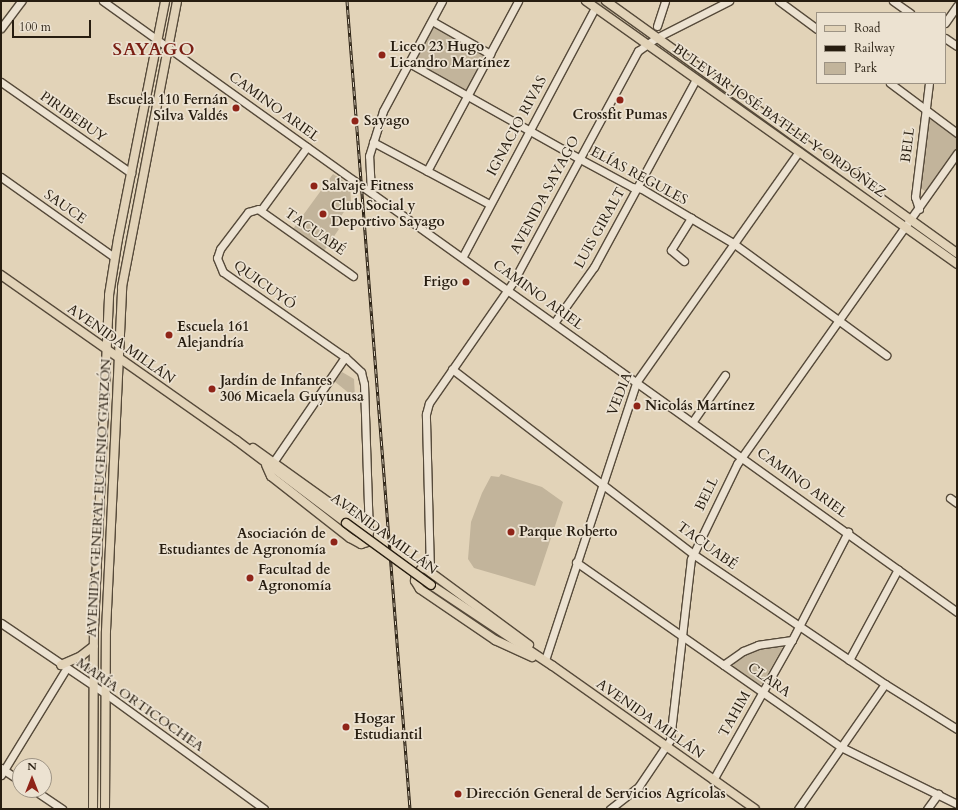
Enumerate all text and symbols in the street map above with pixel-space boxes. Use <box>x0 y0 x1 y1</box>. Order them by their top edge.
scale bar <box>14 12 93 38</box>
legend <box>816 12 946 84</box>
text: 100 m <box>19 19 51 35</box>
text: Road <box>854 20 880 36</box>
district label: SAYAGO <box>113 39 195 61</box>
place label: Liceo 23 Hugo Licandro Martínez <box>390 39 510 72</box>
text: Railway <box>854 40 895 56</box>
street label: BULEVAR JOSÉ BATLLE Y ORDÓÑEZ <box>669 41 889 201</box>
marker: Liceo 23 Hugo Licandro Martínez <box>377 50 387 60</box>
text: Park <box>854 60 877 76</box>
street label: CAMINO ARIEL <box>225 68 323 146</box>
street label: IGNACIO RIVAS <box>484 73 550 179</box>
street label: PIRIBEBUY <box>37 88 109 146</box>
place label: Escuela 110 Fernán Silva Valdés <box>107 92 228 124</box>
marker: Crossfit Pumas <box>615 95 625 105</box>
marker: Escuela 110 Fernán Silva Valdés <box>231 103 241 113</box>
place label: Crossfit Pumas <box>573 107 667 123</box>
place label: Sayago <box>364 113 409 129</box>
marker: Sayago <box>349 115 361 127</box>
street label: BELL <box>898 127 918 163</box>
street label: AVENIDA SAYAGO <box>507 133 583 257</box>
street label: ELÍAS REGULES <box>588 143 690 209</box>
place label: Salvaje Fitness <box>322 178 414 194</box>
marker: Salvaje Fitness <box>309 181 319 191</box>
street label: LUIS GIRALT <box>571 185 629 271</box>
street label: SAUCE <box>41 186 89 228</box>
place label: Club Social y Deportivo Sayago <box>331 198 445 230</box>
street label: TACUABÉ <box>281 205 349 259</box>
marker: Club Social y Deportivo Sayago <box>318 209 328 219</box>
street label: CAMINO ARIEL <box>489 256 587 334</box>
street label: QUICUYÓ <box>230 257 298 313</box>
place label: Frigo <box>423 274 458 290</box>
marker: Frigo <box>461 277 471 287</box>
street label: AVENIDA MILLÁN <box>64 301 178 387</box>
place label: Escuela 161 Alejandría <box>177 319 249 352</box>
marker: Escuela 161 Alejandría <box>164 330 174 340</box>
street label: AVENIDA GENERAL EUGENIO GARZÓN <box>83 358 115 638</box>
street label: VEDIA <box>604 370 636 418</box>
place label: Jardín de Infantes 306 Micaela Guyunusa <box>220 373 364 406</box>
marker: Jardín de Infantes 306 Micaela Guyunusa <box>207 384 217 394</box>
place label: Nicolás Martínez <box>645 398 755 414</box>
marker: Nicolás Martínez <box>632 401 642 411</box>
street label: CAMINO ARIEL <box>753 444 851 522</box>
street label: BELL <box>692 475 722 513</box>
street label: AVENIDA MILLÁN <box>327 490 441 578</box>
street label: TACUABÉ <box>674 518 740 574</box>
place label: Parque Roberto <box>519 524 617 540</box>
place label: Asociación de Estudiantes de Agronomía <box>158 526 326 558</box>
marker: Parque Roberto <box>506 527 516 537</box>
marker: Asociación de Estudiantes de Agronomía <box>329 537 339 547</box>
place label: Facultad de Agronomía <box>258 562 331 594</box>
marker: Facultad de Agronomía <box>245 573 255 583</box>
street label: MARÍA ORTICOCHEA <box>73 655 207 755</box>
street label: CLARA <box>744 659 794 701</box>
street label: AVENIDA MILLÁN <box>593 676 707 762</box>
street label: TAHIM <box>716 688 754 740</box>
place label: Hogar Estudiantil <box>354 711 422 744</box>
marker: Hogar Estudiantil <box>341 722 351 732</box>
north arrow <box>12 758 52 798</box>
text: N <box>27 759 37 774</box>
place label: Dirección General de Servicios Agrícolas <box>466 786 726 802</box>
marker: Dirección General de Servicios Agrícolas <box>453 789 463 799</box>

